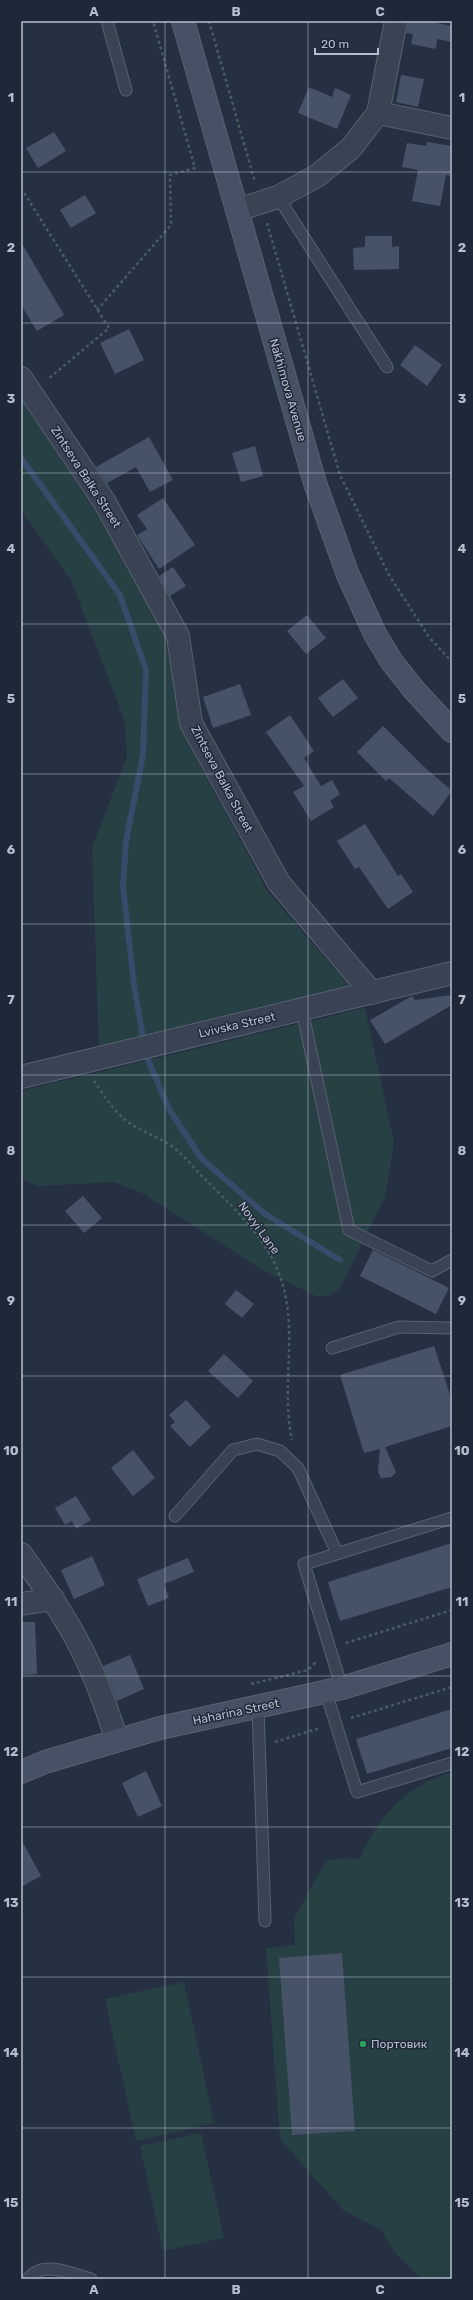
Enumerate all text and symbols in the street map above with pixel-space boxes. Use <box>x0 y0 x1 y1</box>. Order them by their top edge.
text: A <box>89 4 99 19</box>
text: B <box>231 4 241 19</box>
text: C <box>375 4 385 19</box>
scale bar <box>315 30 378 56</box>
text: 20 m <box>321 37 349 51</box>
text: 1 <box>8 90 14 105</box>
text: 1 <box>459 90 465 105</box>
text: 2 <box>7 240 15 255</box>
text: 2 <box>458 240 466 255</box>
street label: Nakhimova Avenue <box>267 337 309 443</box>
text: 3 <box>7 391 16 406</box>
text: 3 <box>458 391 467 406</box>
street label: Zintseva Balka Street <box>48 424 124 531</box>
text: 4 <box>7 541 16 556</box>
text: 4 <box>458 541 467 556</box>
text: 5 <box>7 691 15 706</box>
text: 5 <box>458 691 466 706</box>
street label: Zintseva Balka Street <box>188 723 256 835</box>
text: 6 <box>7 842 16 857</box>
text: 6 <box>458 842 467 857</box>
text: 7 <box>7 992 15 1007</box>
text: 7 <box>458 992 466 1007</box>
street label: Lvivska Street <box>197 1009 277 1041</box>
text: 8 <box>7 1143 16 1158</box>
text: 8 <box>458 1143 467 1158</box>
street label: Novyi Lane <box>235 1199 283 1257</box>
text: 9 <box>7 1293 15 1308</box>
text: 9 <box>458 1293 466 1308</box>
text: 10 <box>3 1443 19 1458</box>
text: 10 <box>454 1443 470 1458</box>
text: 11 <box>5 1594 17 1609</box>
text: 11 <box>456 1594 468 1609</box>
street label: Haharina Street <box>191 1696 281 1728</box>
text: 12 <box>4 1744 18 1759</box>
text: 12 <box>455 1744 469 1759</box>
text: 13 <box>3 1895 19 1910</box>
text: 13 <box>454 1895 470 1910</box>
place label: Портовик <box>371 2037 428 2051</box>
marker: Портовик <box>358 2039 368 2049</box>
text: 14 <box>3 2045 19 2060</box>
text: 14 <box>454 2045 470 2060</box>
text: 15 <box>4 2195 18 2210</box>
text: 15 <box>455 2195 469 2210</box>
text: A <box>89 2282 99 2297</box>
text: B <box>231 2282 241 2297</box>
text: C <box>375 2282 385 2297</box>

